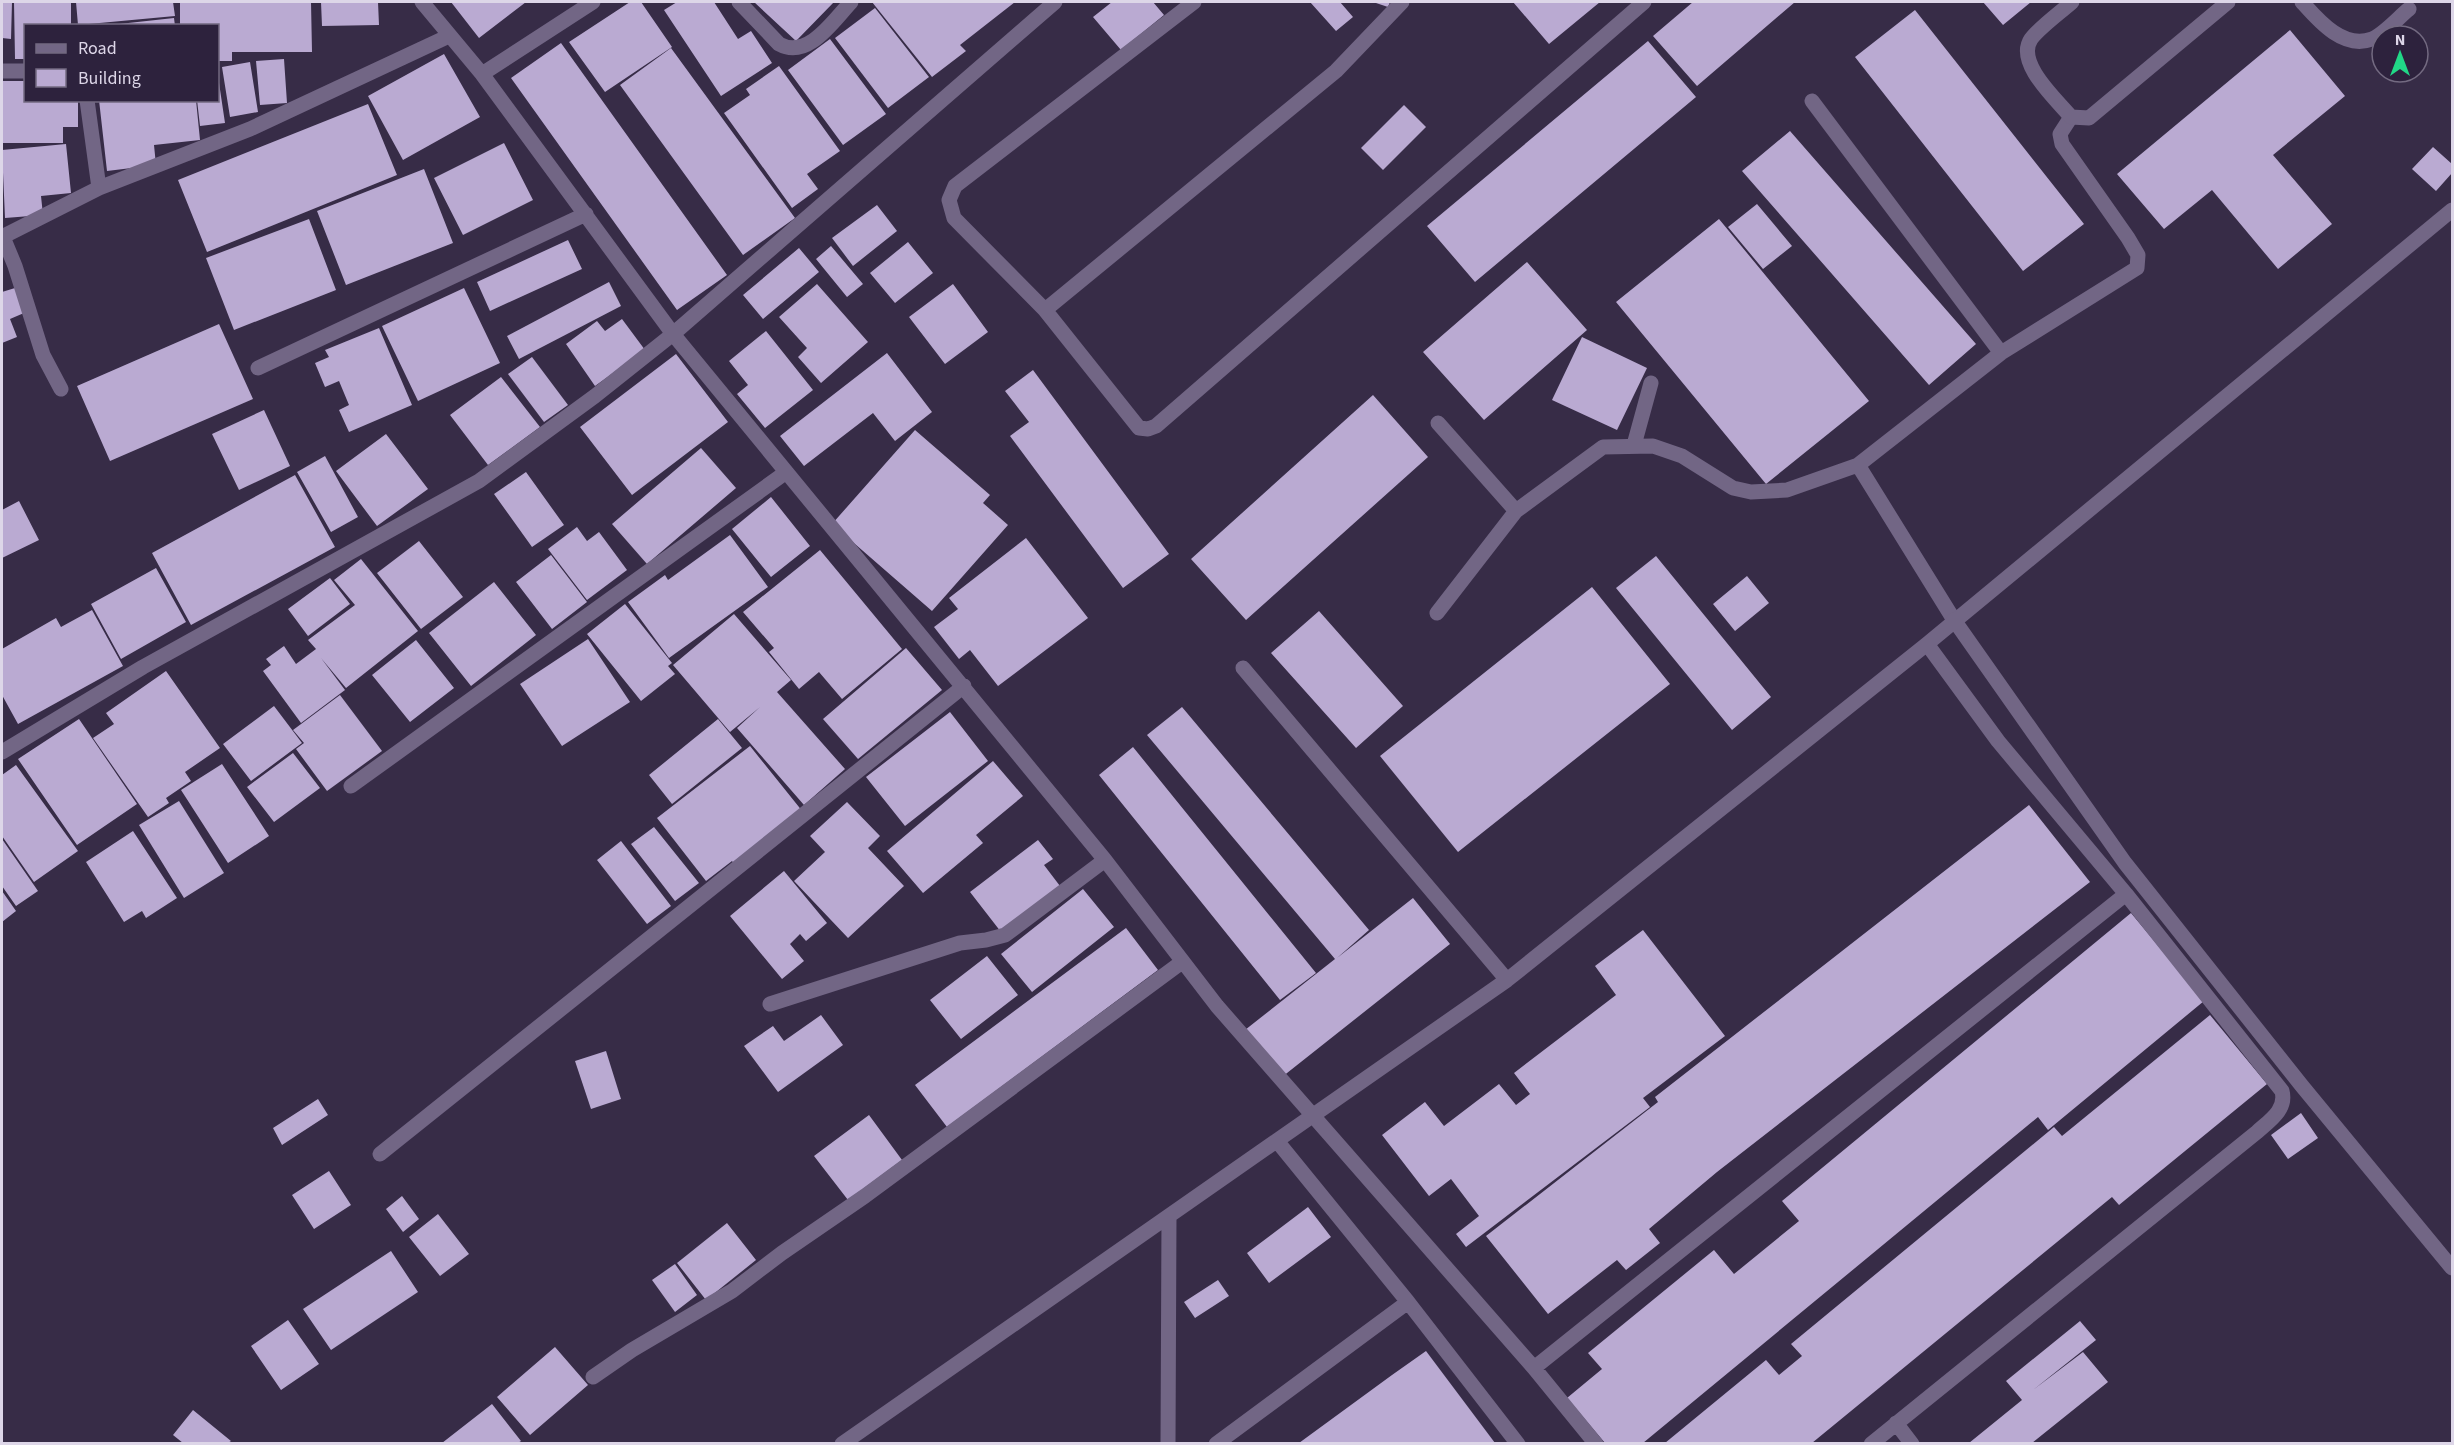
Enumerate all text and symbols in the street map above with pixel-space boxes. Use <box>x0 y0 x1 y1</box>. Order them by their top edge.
legend <box>24 24 219 102</box>
north arrow <box>2370 24 2430 84</box>
text: N <box>2395 29 2405 51</box>
text: Road <box>78 36 117 61</box>
text: Building <box>78 66 141 91</box>

